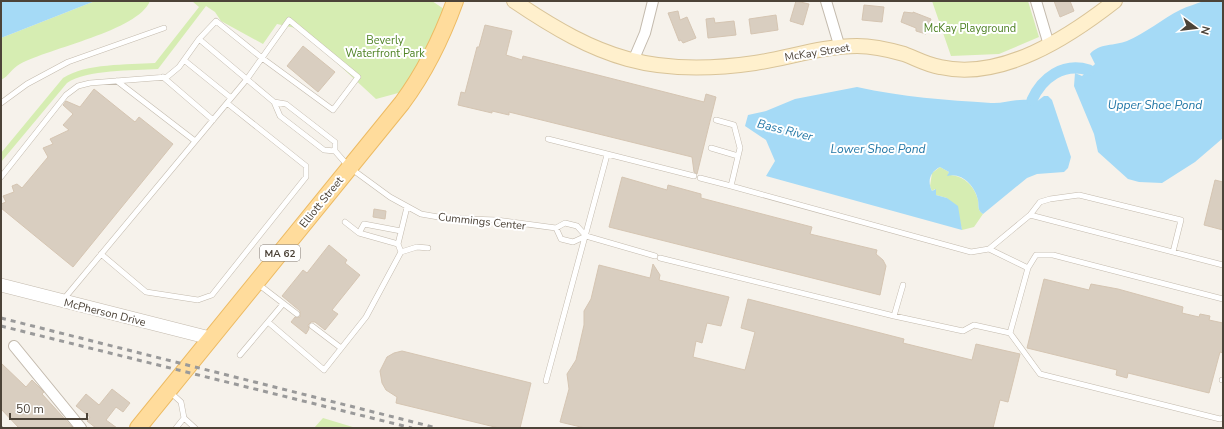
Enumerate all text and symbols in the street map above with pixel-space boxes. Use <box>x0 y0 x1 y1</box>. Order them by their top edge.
north arrow <box>1176 8 1216 48</box>
park label: McKay Playground <box>924 21 1016 36</box>
text: N <box>1197 25 1213 36</box>
park label: Beverly Waterfront Park <box>345 33 425 61</box>
street label: McKay Street <box>783 40 851 65</box>
water label: Upper Shoe Pond <box>1108 97 1202 113</box>
water label: Bass River <box>756 115 815 145</box>
water label: Lower Shoe Pond <box>831 141 925 157</box>
street label: Elliott Street <box>296 173 347 231</box>
street label: Cummings Center <box>437 209 527 234</box>
road number: MA 62 <box>260 245 300 261</box>
street label: McPherson Drive <box>62 295 148 330</box>
scale bar <box>10 395 87 421</box>
text: 50 m <box>16 401 44 417</box>

